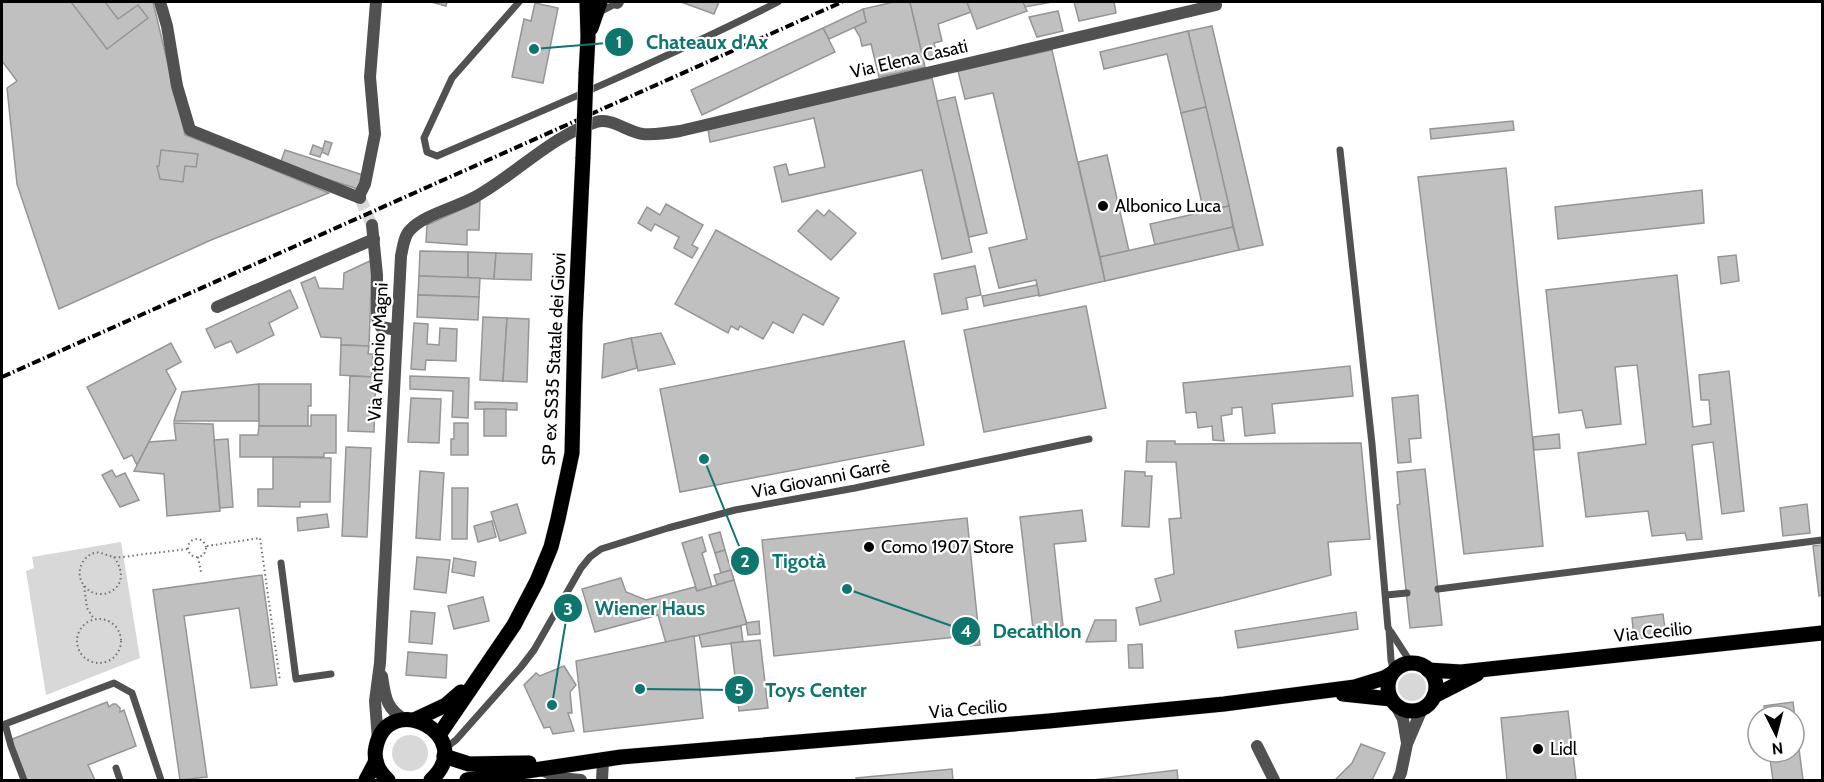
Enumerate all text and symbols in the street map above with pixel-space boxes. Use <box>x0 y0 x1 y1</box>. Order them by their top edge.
callout: Chateaux d'Ax <box>604 23 780 61</box>
text: Chateaux d'Ax <box>646 30 768 54</box>
text: 1 <box>616 31 622 53</box>
street label: Via Elena Casati <box>848 35 970 83</box>
place label: Albonico Luca <box>1115 195 1221 217</box>
marker: Albonico Luca <box>1096 199 1110 213</box>
street label: SP ex SS35 Statale dei Giovi <box>537 252 571 466</box>
street label: Via Antonio Magni <box>363 282 393 422</box>
street label: Via Giovanni Garrè <box>750 455 892 503</box>
place label: Como 1907 Store <box>881 536 1014 558</box>
marker: Como 1907 Store <box>862 540 876 554</box>
callout: Tigotà <box>730 542 837 580</box>
text: Tigotà <box>772 549 826 573</box>
text: 2 <box>740 550 750 572</box>
callout: Wiener Haus <box>553 589 717 627</box>
text: Wiener Haus <box>595 596 705 620</box>
text: 3 <box>563 598 573 620</box>
callout: Decathlon <box>951 612 1094 650</box>
street label: Via Cecilio <box>1613 617 1693 647</box>
text: Decathlon <box>993 619 1081 643</box>
text: 4 <box>960 620 972 642</box>
callout: Toys Center <box>724 671 879 709</box>
text: Toys Center <box>765 678 867 702</box>
text: 5 <box>734 679 744 701</box>
street label: Via Cecilio <box>928 695 1008 723</box>
north arrow <box>1746 704 1806 764</box>
place label: Lidl <box>1550 738 1578 760</box>
text: N <box>1771 738 1784 758</box>
marker: Lidl <box>1531 742 1545 756</box>

